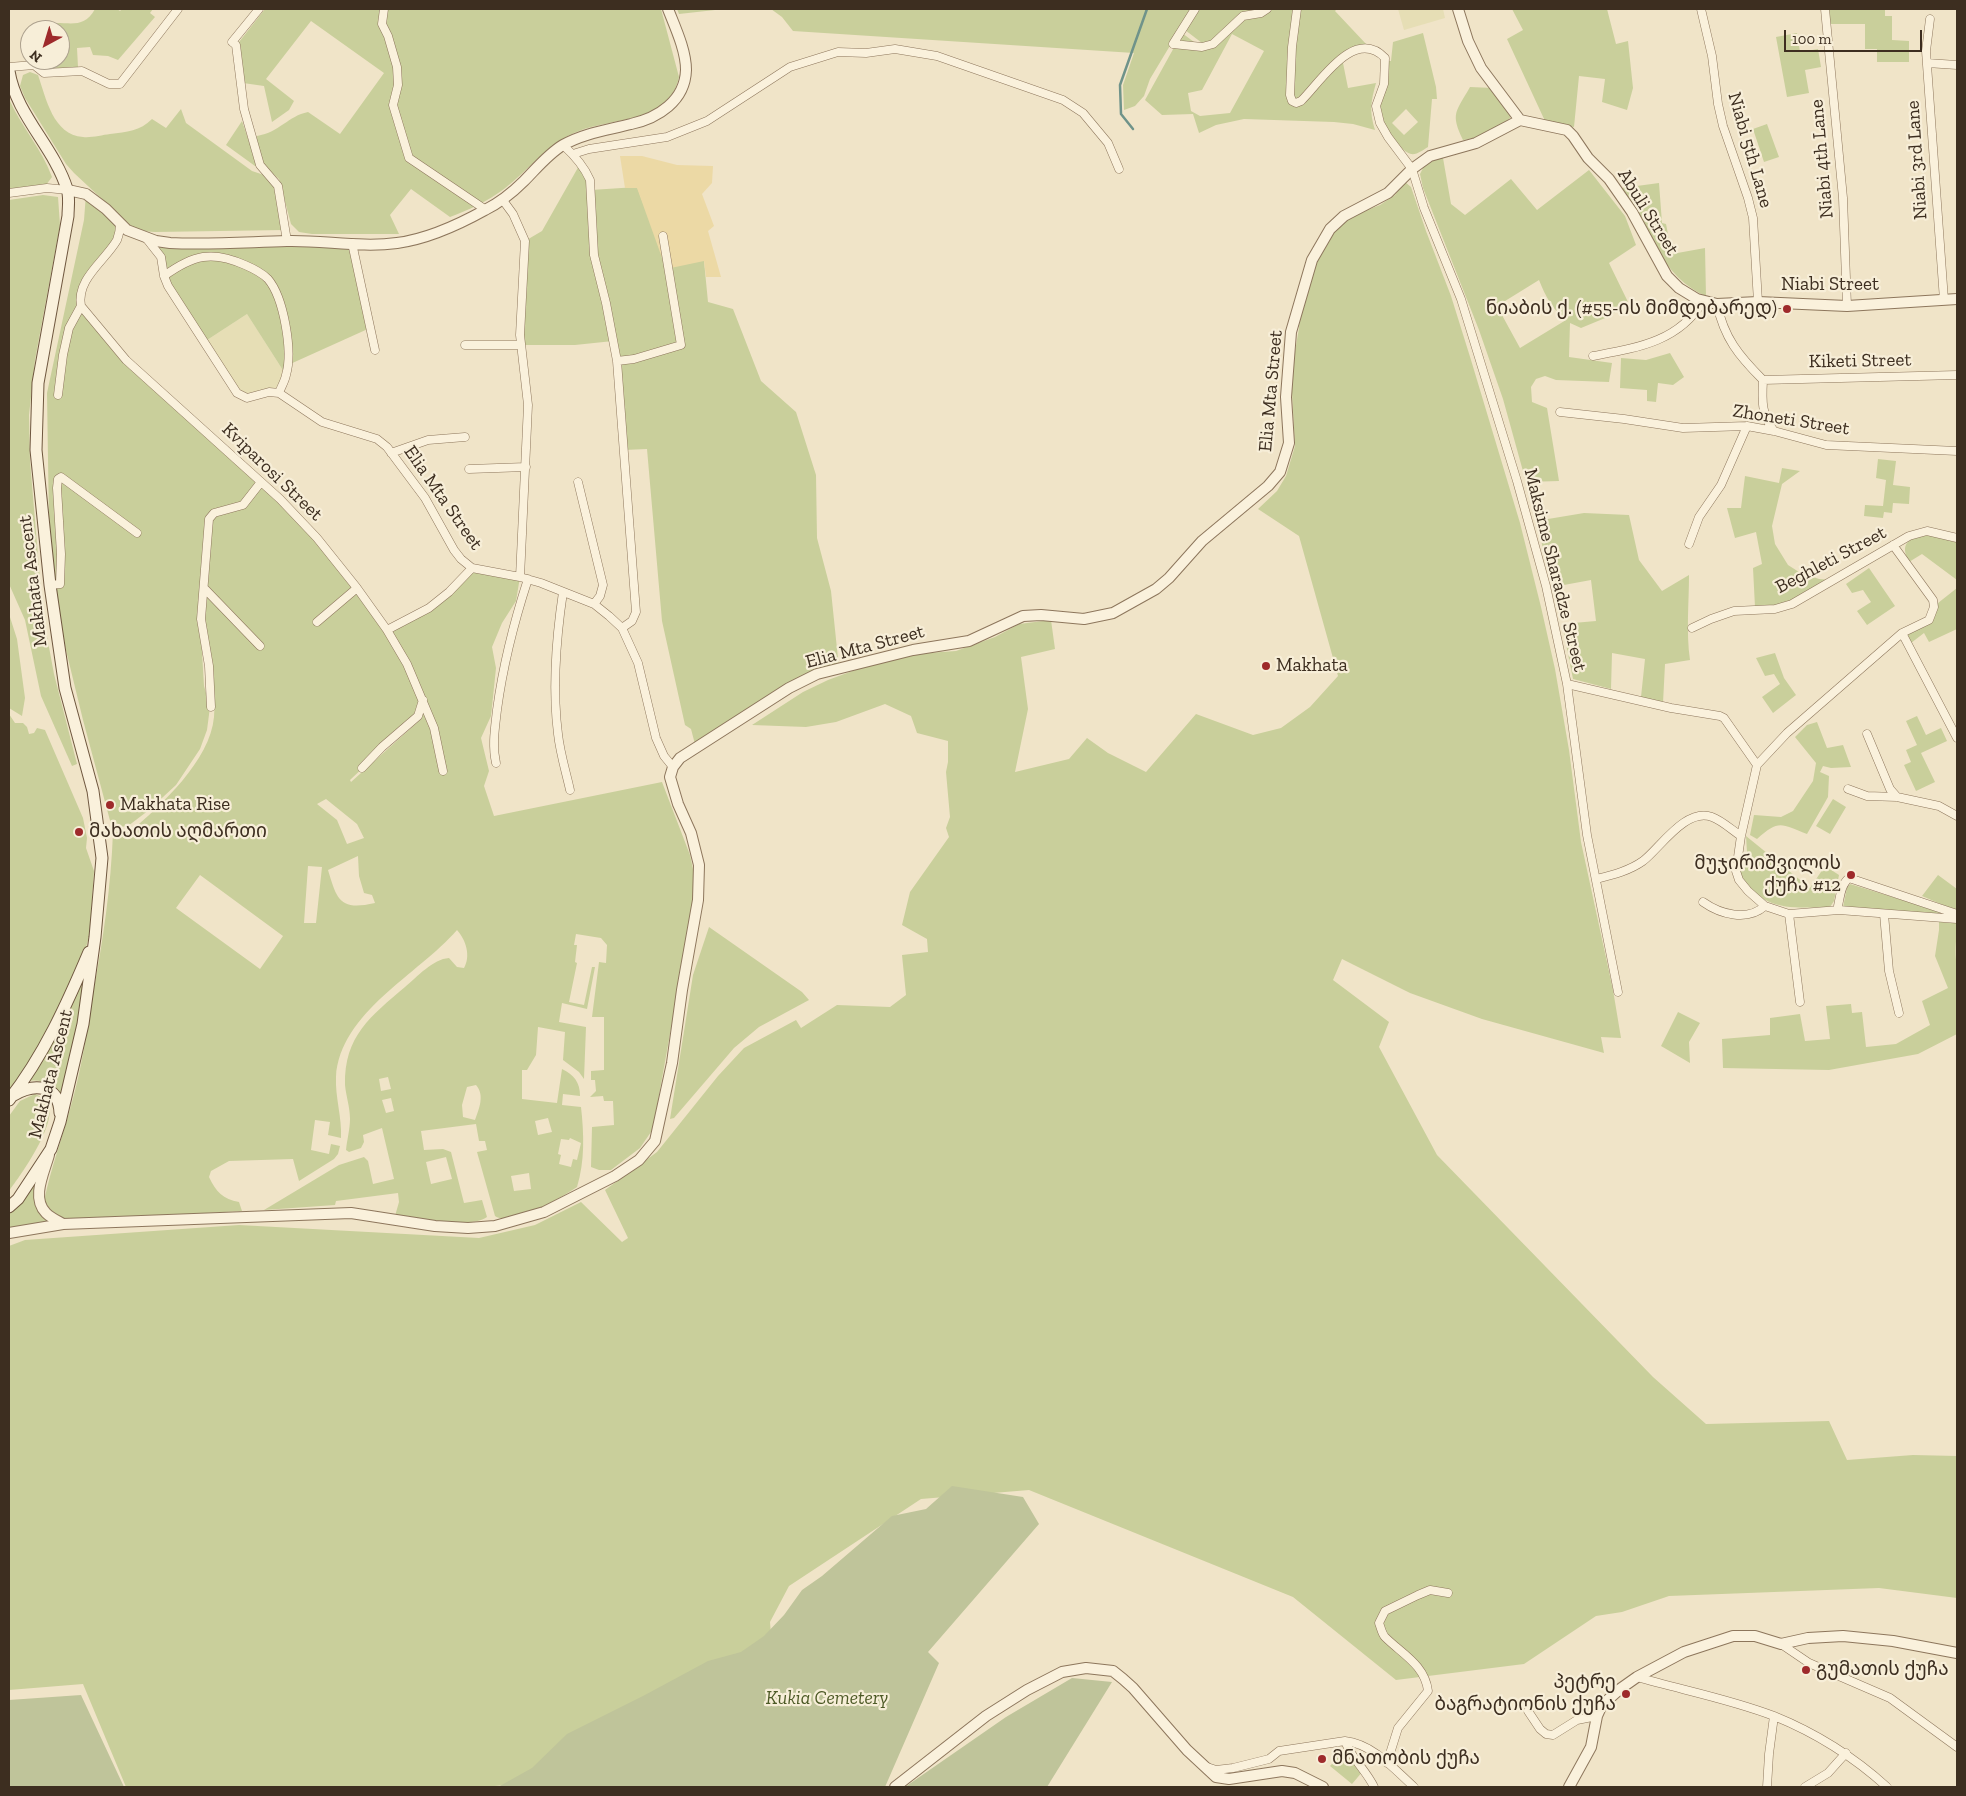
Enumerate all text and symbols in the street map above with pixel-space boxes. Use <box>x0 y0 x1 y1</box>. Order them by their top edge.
north arrow <box>20 20 70 70</box>
scale bar <box>1786 20 1924 52</box>
text: 100 m <box>1792 30 1831 48</box>
text: N <box>26 46 45 66</box>
street label: Niabi 5th Lane <box>1723 90 1777 210</box>
street label: Niabi 4th Lane <box>1805 98 1839 220</box>
street label: Niabi 3rd Lane <box>1901 100 1933 220</box>
street label: Abuli Street <box>1612 164 1684 260</box>
street label: Niabi Street <box>1781 274 1879 296</box>
place label: ნიაბის ქ. (#55-ის მიმდებარედ) <box>1486 298 1777 320</box>
marker: ნიაბის ქ. (#55-ის მიმდებარედ) <box>1781 303 1793 315</box>
street label: Elia Mta Street <box>1254 329 1288 453</box>
street label: Kiketi Street <box>1808 349 1912 373</box>
street label: Zhoneti Street <box>1731 400 1851 440</box>
street label: Kviparosi Street <box>217 418 327 526</box>
street label: Elia Mta Street <box>399 441 487 555</box>
street label: Maksime Sharadze Street <box>1519 466 1591 674</box>
street label: Makhata Ascent <box>14 514 52 648</box>
street label: Beghleti Street <box>1772 521 1890 599</box>
street label: Elia Mta Street <box>803 620 927 674</box>
place label: Makhata <box>1276 655 1348 677</box>
marker: Makhata <box>1260 660 1272 672</box>
place label: Makhata Rise <box>120 794 230 816</box>
marker: Makhata Rise <box>104 799 116 811</box>
place label: მახათის აღმართი <box>89 821 267 843</box>
marker: მახათის აღმართი <box>73 826 85 838</box>
place label: მუჯირიშვილის ქუჩა #12 <box>1694 853 1841 897</box>
marker: მუჯირიშვილის ქუჩა #12 <box>1845 869 1857 881</box>
street label: Makhata Ascent <box>24 1007 78 1141</box>
place label: გუმათის ქუჩა <box>1816 1659 1949 1681</box>
marker: გუმათის ქუჩა <box>1800 1664 1812 1676</box>
place label: პეტრე ბაგრატიონის ქუჩა <box>1434 1672 1616 1716</box>
park label: Kukia Cemetery <box>766 1688 888 1710</box>
marker: პეტრე ბაგრატიონის ქუჩა <box>1620 1688 1632 1700</box>
place label: მნათობის ქუჩა <box>1332 1748 1480 1770</box>
marker: მნათობის ქუჩა <box>1316 1753 1328 1765</box>

